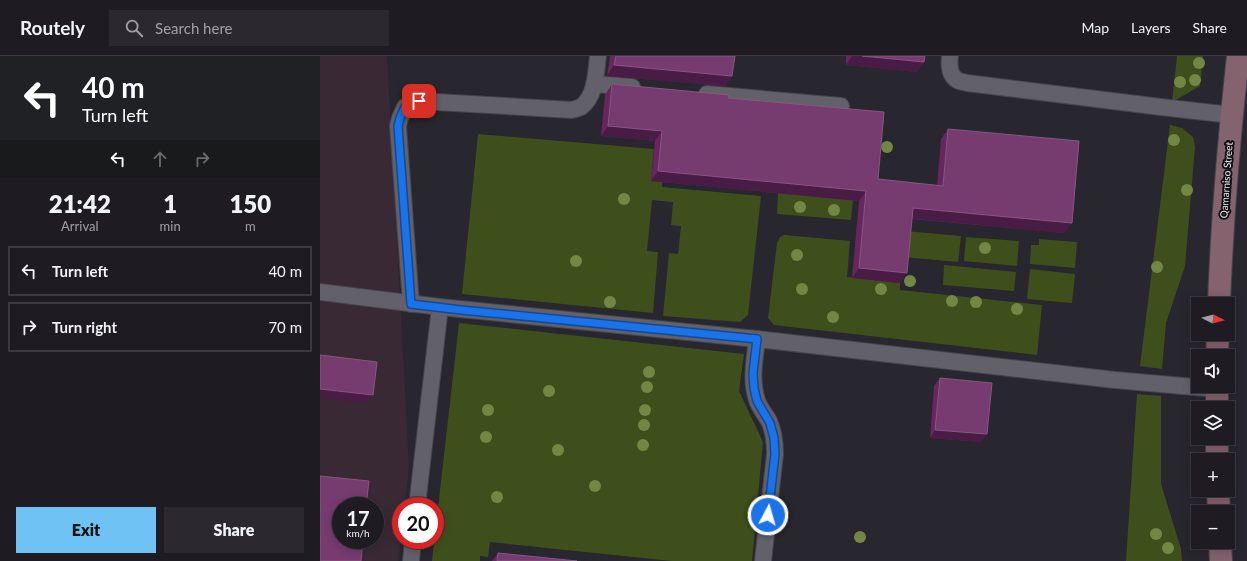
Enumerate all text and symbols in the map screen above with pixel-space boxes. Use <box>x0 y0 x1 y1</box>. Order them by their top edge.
search box <box>109 10 389 46</box>
text: Routely <box>20 16 85 39</box>
icon: search <box>123 17 145 39</box>
text: Search here <box>155 19 232 37</box>
text: Map <box>1081 19 1109 36</box>
text: Layers <box>1131 19 1171 36</box>
text: Share <box>1193 19 1227 36</box>
text: 40 m <box>82 70 145 104</box>
icon: left <box>16 72 68 124</box>
pin <box>402 84 436 118</box>
icon: arrive <box>408 90 430 112</box>
text: Turn left <box>82 104 148 126</box>
street label: Qamarniso Street <box>1217 141 1235 219</box>
icon: left <box>107 148 129 170</box>
icon: ahead <box>149 148 171 170</box>
icon: right <box>191 148 213 170</box>
text: 21:42 <box>49 189 111 218</box>
text: 1 <box>163 189 177 218</box>
text: 150 <box>229 189 271 218</box>
text: Arrival <box>61 218 99 234</box>
text: min <box>160 218 181 234</box>
text: m <box>245 218 256 234</box>
icon: left <box>18 260 40 282</box>
text: Turn left <box>52 262 108 280</box>
text: 40 m <box>268 262 302 280</box>
north arrow <box>1191 297 1235 341</box>
map controls <box>1191 297 1235 549</box>
icon: right <box>18 316 40 338</box>
text: Turn right <box>52 318 117 336</box>
text: 70 m <box>268 318 302 336</box>
button: sound <box>1191 349 1235 393</box>
button: layers <box>1191 401 1235 445</box>
button: + <box>1191 453 1235 497</box>
position arrow <box>747 494 789 536</box>
speed limit sign: 20 <box>392 497 444 549</box>
button: − <box>1191 505 1235 549</box>
text: 17 <box>346 506 370 530</box>
button: Exit <box>16 507 156 553</box>
button: Share <box>164 507 304 553</box>
text: km/h <box>346 527 370 539</box>

